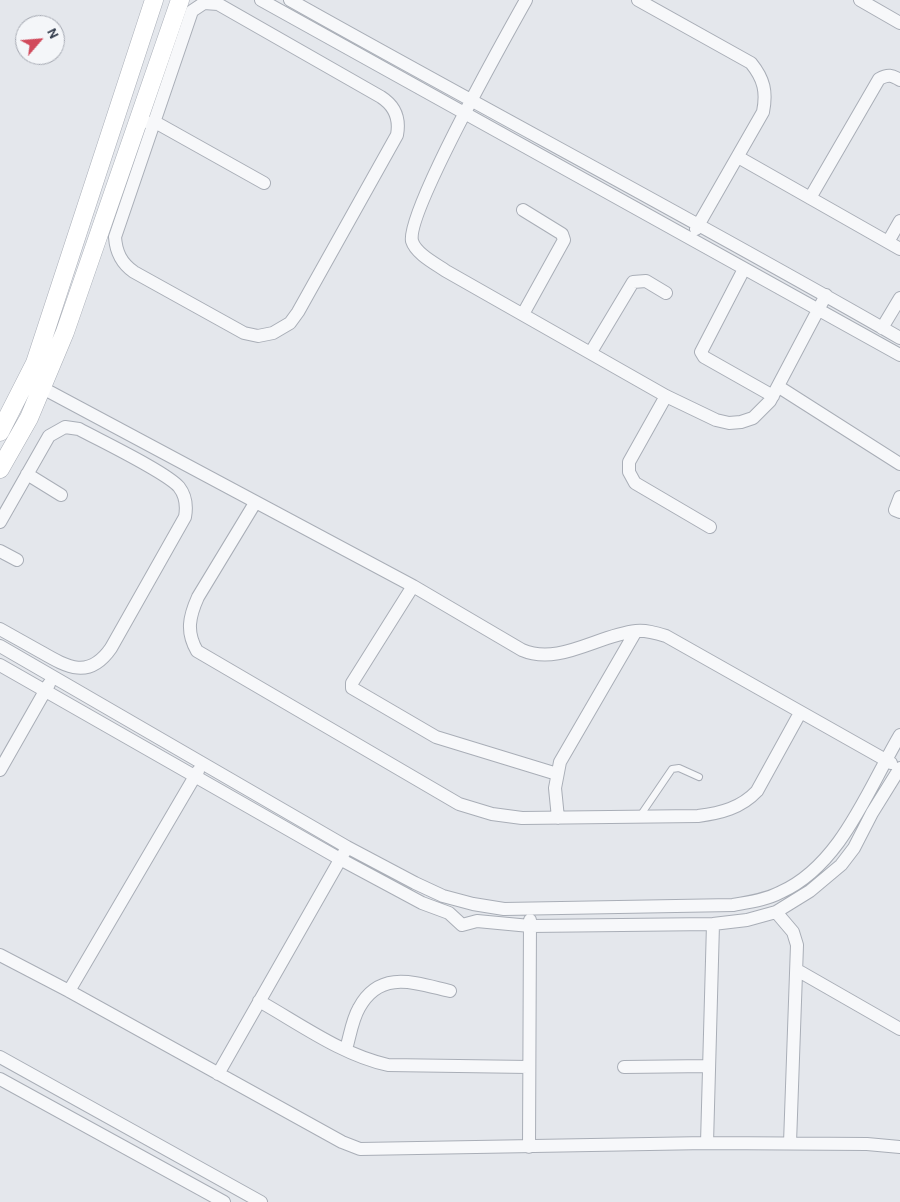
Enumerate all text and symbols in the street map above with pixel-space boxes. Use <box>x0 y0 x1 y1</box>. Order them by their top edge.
north arrow <box>15 15 65 65</box>
text: N <box>43 25 63 42</box>

